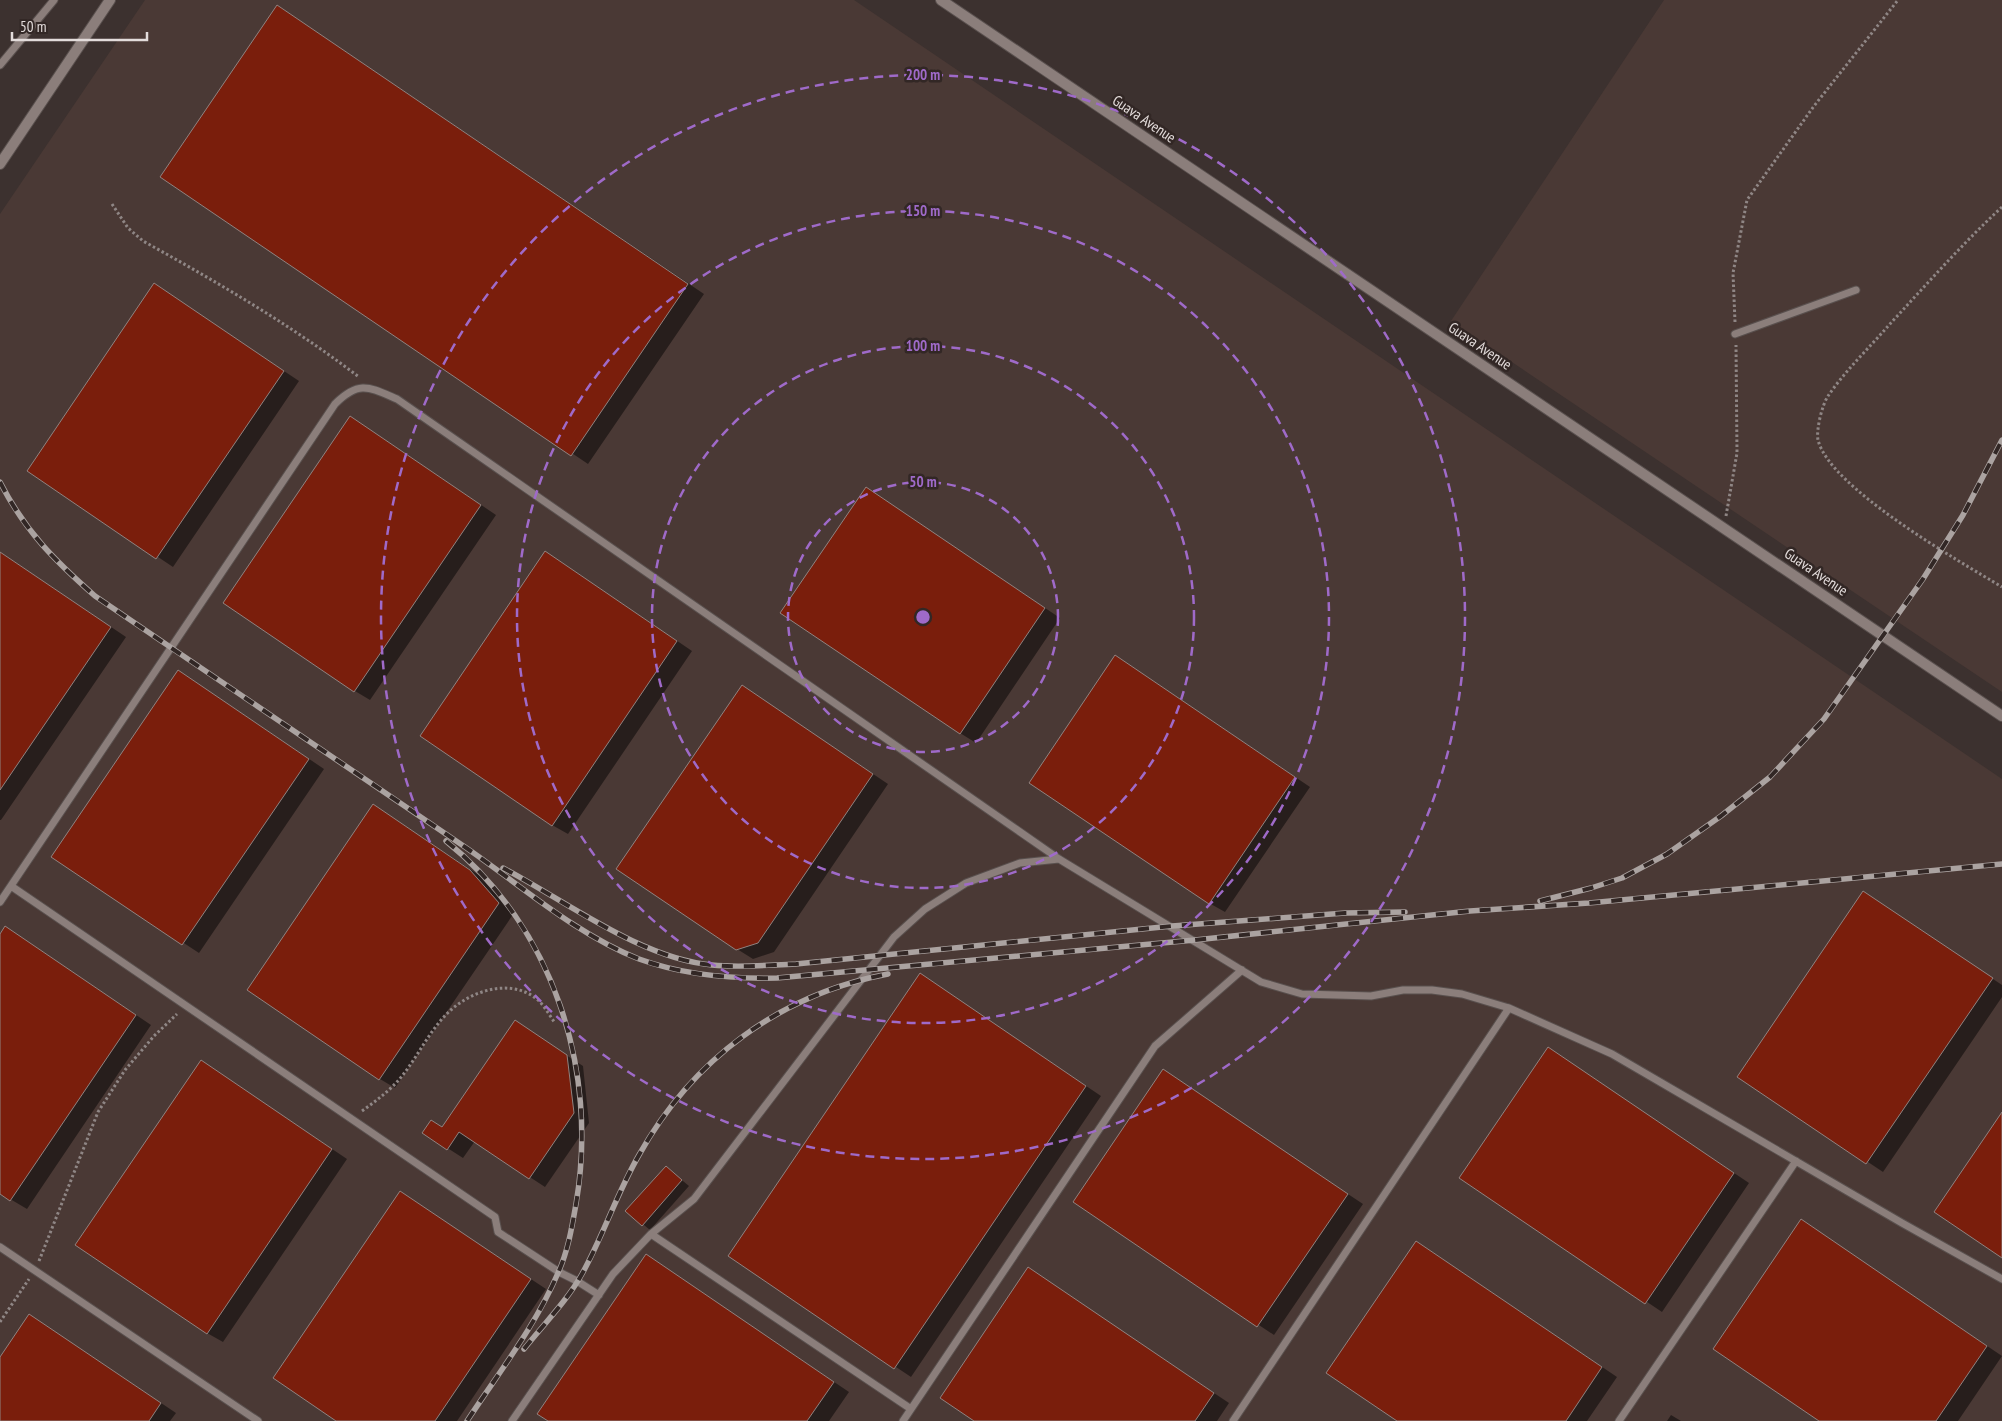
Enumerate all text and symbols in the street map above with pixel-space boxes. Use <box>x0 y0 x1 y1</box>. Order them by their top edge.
scale bar <box>12 10 148 42</box>
text: 50 m <box>20 17 46 36</box>
text: 200 m <box>906 65 940 84</box>
street label: Guava Avenue <box>1109 90 1180 147</box>
text: 150 m <box>906 201 940 220</box>
street label: Guava Avenue <box>1445 317 1516 374</box>
text: 100 m <box>906 336 940 355</box>
text: 50 m <box>909 472 937 491</box>
street label: Guava Avenue <box>1781 543 1852 600</box>
centre of rings <box>914 608 932 626</box>

